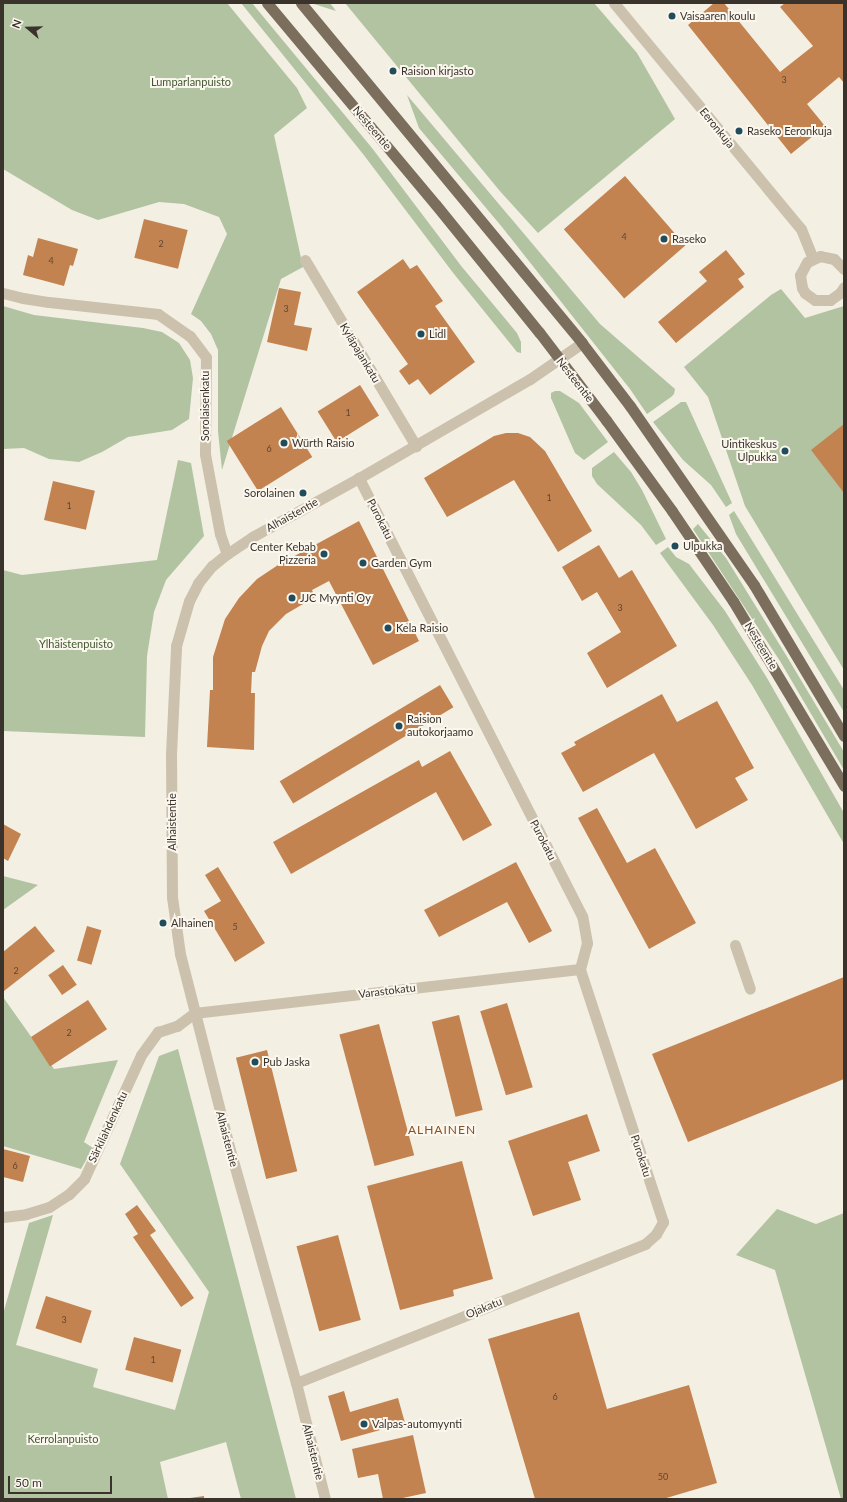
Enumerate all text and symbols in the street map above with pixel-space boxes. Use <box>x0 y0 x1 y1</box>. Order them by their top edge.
north arrow <box>8 8 48 48</box>
place label: Vaisaaren koulu <box>680 9 755 23</box>
marker: Vaisaaren koulu <box>667 11 677 21</box>
text: N <box>9 18 24 30</box>
place label: Raision kirjasto <box>401 64 474 78</box>
marker: Raision kirjasto <box>388 66 398 76</box>
park label: Lumparlanpuisto <box>151 75 231 89</box>
house number: 3 <box>781 75 787 85</box>
street label: Nesteentie <box>350 103 394 153</box>
street label: Eeronkuja <box>697 105 737 151</box>
place label: Raseko Eeronkuja <box>747 124 832 138</box>
marker: Raseko Eeronkuja <box>734 126 744 136</box>
house number: 4 <box>621 232 627 242</box>
place label: Raseko <box>672 232 706 246</box>
marker: Raseko <box>659 234 669 244</box>
house number: 2 <box>158 239 164 249</box>
house number: 4 <box>48 256 54 266</box>
house number: 3 <box>283 304 289 314</box>
street label: Kyläpajankatu <box>337 321 383 385</box>
place label: Lidl <box>429 327 446 341</box>
marker: Lidl <box>416 329 426 339</box>
street label: Nesteentie <box>553 355 597 405</box>
street label: Sorolaisenkatu <box>198 371 212 441</box>
house number: 1 <box>345 408 351 418</box>
place label: Würth Raisio <box>292 436 355 450</box>
marker: Würth Raisio <box>279 438 289 448</box>
place label: Uintikeskus Ulpukka <box>721 438 777 464</box>
house number: 6 <box>266 444 272 454</box>
marker: Uintikeskus Ulpukka <box>780 446 790 456</box>
place label: Sorolainen <box>244 486 295 500</box>
marker: Sorolainen <box>298 488 308 498</box>
house number: 1 <box>546 493 552 503</box>
street label: Alhaistentie <box>264 495 320 535</box>
street label: Purokatu <box>364 497 396 541</box>
house number: 1 <box>66 501 72 511</box>
place label: Ulpukka <box>683 539 723 553</box>
place label: Center Kebab Pizzeria <box>250 541 316 567</box>
marker: Ulpukka <box>670 541 680 551</box>
marker: Center Kebab Pizzeria <box>319 549 329 559</box>
place label: Garden Gym <box>371 556 432 570</box>
marker: Garden Gym <box>358 558 368 568</box>
place label: JJC Myynti Oy <box>300 591 371 605</box>
marker: JJC Myynti Oy <box>287 593 297 603</box>
house number: 3 <box>617 603 623 613</box>
street label: Nesteentie <box>742 620 780 672</box>
place label: Kela Raisio <box>396 621 448 635</box>
marker: Kela Raisio <box>383 623 393 633</box>
park label: Ylhäistenpuisto <box>39 637 113 651</box>
place label: Raision autokorjaamo <box>407 713 473 739</box>
marker: Raision autokorjaamo <box>394 721 404 731</box>
street label: Alhaistentie <box>165 793 179 851</box>
street label: Purokatu <box>527 818 559 862</box>
place label: Alhainen <box>171 916 213 930</box>
marker: Alhainen <box>158 918 168 928</box>
house number: 5 <box>232 922 238 932</box>
house number: 2 <box>13 966 19 976</box>
street label: Varastokatu <box>358 981 416 1001</box>
house number: 2 <box>66 1028 72 1038</box>
place label: Pub Jaska <box>263 1055 310 1069</box>
marker: Pub Jaska <box>250 1057 260 1067</box>
street label: Särkilahdenkatu <box>86 1089 130 1165</box>
street label: Alhaistentie <box>213 1110 241 1168</box>
district label: ALHAINEN <box>408 1123 476 1137</box>
street label: Purokatu <box>628 1133 654 1179</box>
house number: 6 <box>12 1161 18 1171</box>
street label: Ojakatu <box>464 1295 504 1321</box>
house number: 3 <box>61 1315 67 1325</box>
house number: 1 <box>150 1355 156 1365</box>
house number: 6 <box>552 1392 558 1402</box>
place label: Valpas-automyynti <box>372 1417 462 1431</box>
marker: Valpas-automyynti <box>359 1419 369 1429</box>
street label: Alhaistentie <box>300 1423 326 1481</box>
park label: Kerrolanpuisto <box>28 1432 98 1446</box>
scale bar <box>10 1468 114 1494</box>
house number: 50 <box>658 1472 668 1482</box>
text: 50 m <box>15 1475 42 1490</box>

